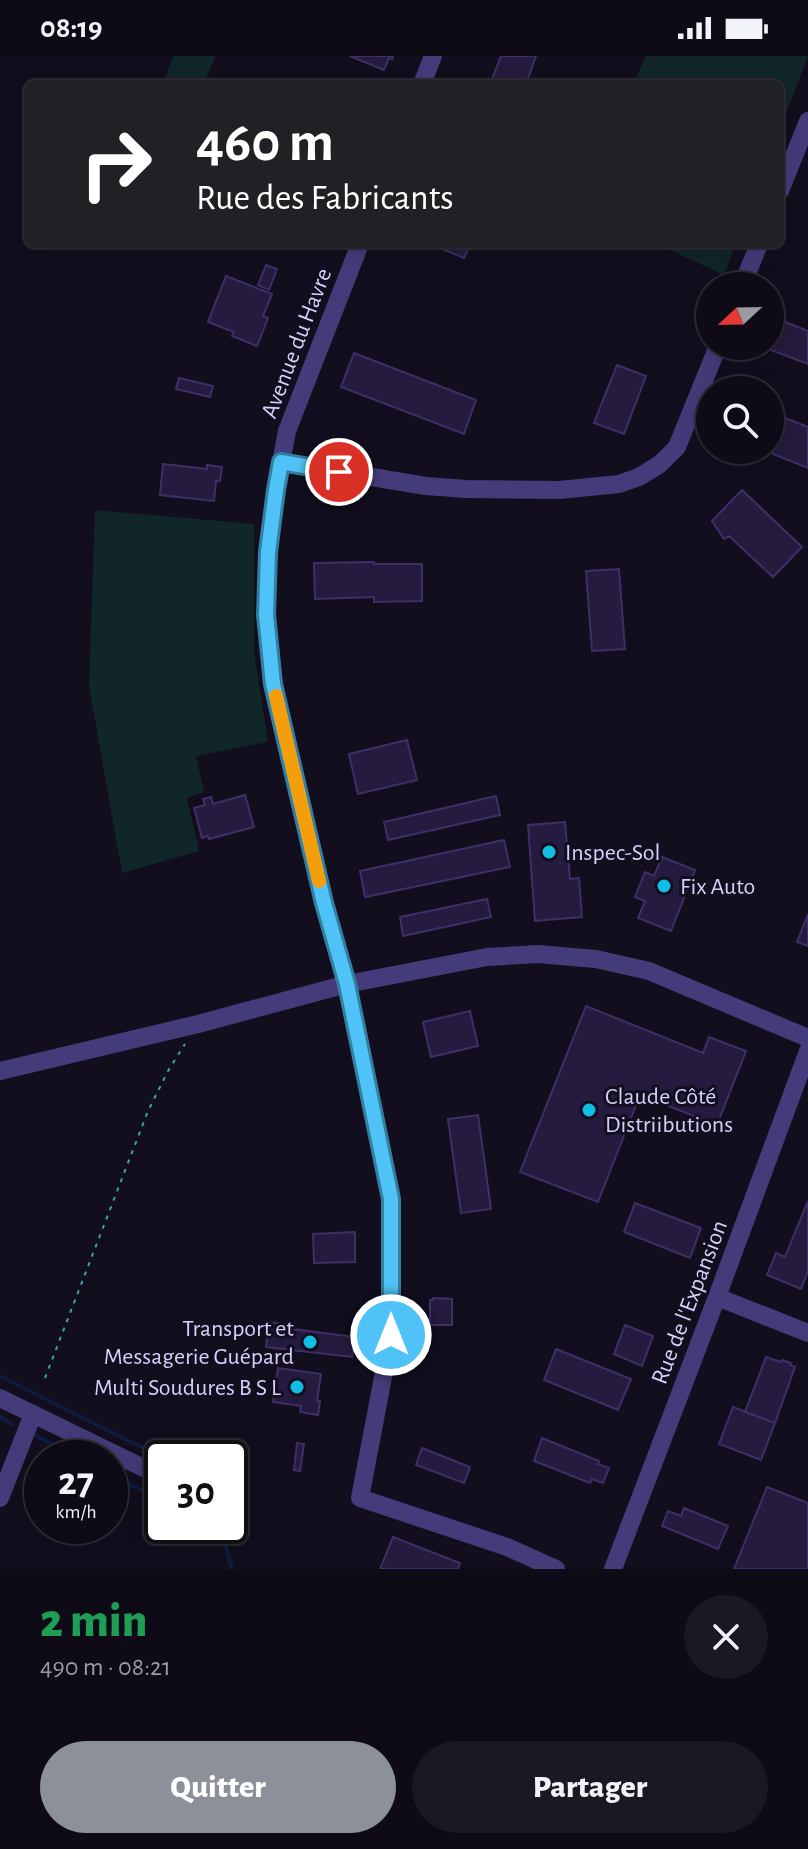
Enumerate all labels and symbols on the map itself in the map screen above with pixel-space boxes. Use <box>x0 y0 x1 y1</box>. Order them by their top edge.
street label: Avenue du Havre <box>257 265 336 422</box>
north arrow <box>696 272 784 360</box>
pin <box>305 438 373 506</box>
place label: Inspec-Sol <box>565 841 660 865</box>
marker: Inspec-Sol <box>540 843 558 861</box>
place label: Fix Auto <box>680 875 755 899</box>
marker: Fix Auto <box>655 877 673 895</box>
place label: Claude Côté Distriibutions <box>605 1085 733 1137</box>
marker: Claude Côté Distriibutions <box>580 1101 598 1119</box>
street label: Rue de l'Expansion <box>648 1217 732 1388</box>
position arrow <box>349 1293 433 1377</box>
place label: Transport et Messagerie Guépard <box>104 1317 294 1369</box>
marker: Transport et Messagerie Guépard <box>301 1333 319 1351</box>
place label: Multi Soudures B S L <box>94 1376 281 1400</box>
marker: Multi Soudures B S L <box>288 1378 306 1396</box>
speed limit sign: 30 <box>144 1440 248 1544</box>

